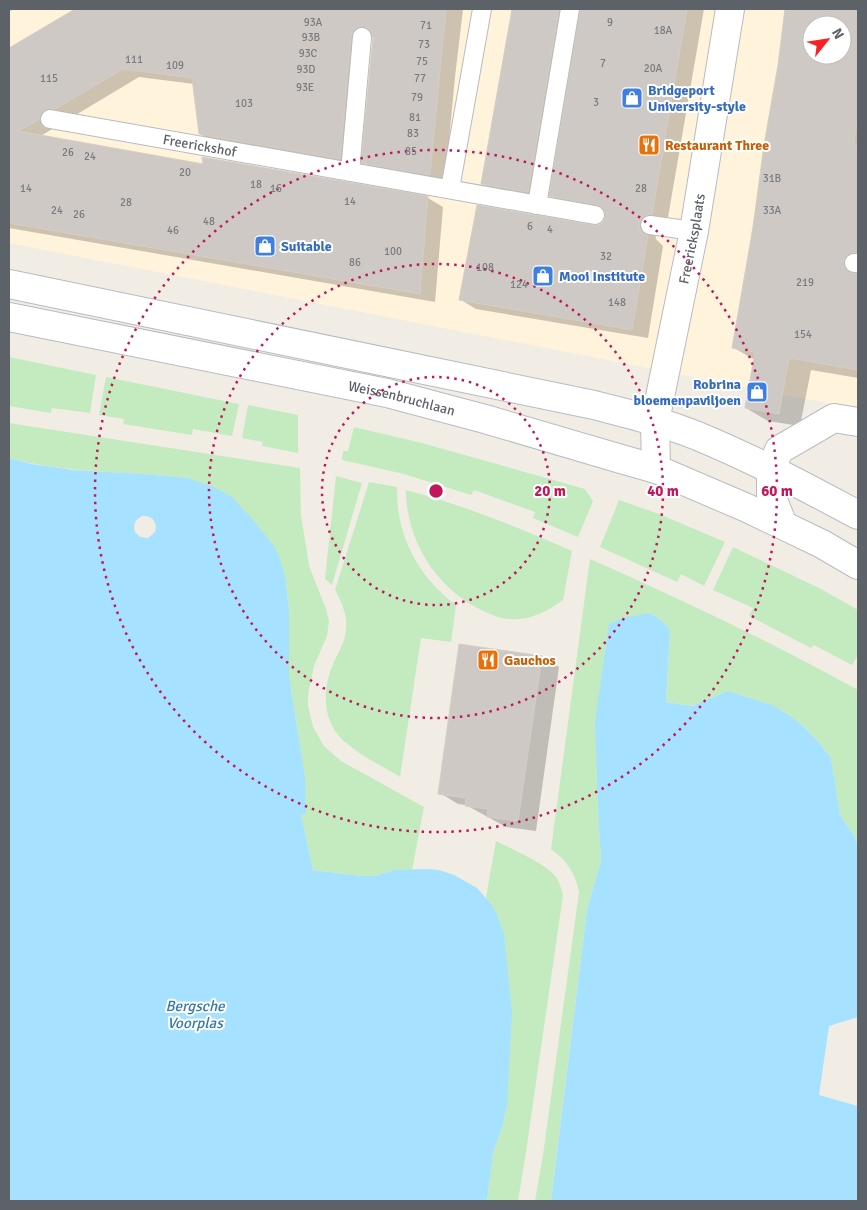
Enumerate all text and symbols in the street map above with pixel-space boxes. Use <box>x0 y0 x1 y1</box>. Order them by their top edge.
north arrow <box>802 15 852 65</box>
house number: 93A <box>304 16 323 29</box>
house number: 9 <box>607 16 613 29</box>
house number: 71 <box>420 19 432 32</box>
house number: 18A <box>654 24 673 37</box>
text: N <box>828 25 848 42</box>
house number: 93B <box>302 31 321 44</box>
house number: 73 <box>418 38 430 51</box>
house number: 93C <box>299 47 318 60</box>
house number: 111 <box>125 53 143 66</box>
house number: 75 <box>416 55 428 68</box>
house number: 7 <box>600 57 606 70</box>
house number: 109 <box>166 59 184 72</box>
house number: 20A <box>644 62 663 75</box>
house number: 93D <box>296 63 316 76</box>
house number: 115 <box>40 72 58 85</box>
house number: 77 <box>414 72 426 85</box>
house number: 93E <box>296 81 314 94</box>
place label: Bridgeport University-style <box>648 82 746 115</box>
shop icon: Bridgeport University-style <box>620 86 644 110</box>
house number: 79 <box>411 91 423 104</box>
house number: 3 <box>593 96 599 109</box>
house number: 103 <box>235 97 253 110</box>
house number: 81 <box>409 111 421 124</box>
house number: 83 <box>407 127 419 140</box>
street label: Freerickshof <box>161 131 239 161</box>
restaurant icon: Restaurant Three <box>637 133 661 157</box>
place label: Restaurant Three <box>665 137 769 154</box>
house number: 85 <box>405 145 417 158</box>
house number: 26 <box>62 146 74 159</box>
house number: 24 <box>84 150 96 163</box>
house number: 20 <box>179 166 191 179</box>
house number: 31B <box>763 172 782 185</box>
house number: 18 <box>250 178 262 191</box>
house number: 14 <box>20 182 32 195</box>
house number: 16 <box>270 182 282 195</box>
house number: 28 <box>635 182 647 195</box>
street label: Freericksplaats <box>675 192 709 285</box>
house number: 14 <box>344 195 356 208</box>
house number: 28 <box>120 196 132 209</box>
house number: 24 <box>51 204 63 217</box>
house number: 33A <box>763 204 782 217</box>
house number: 26 <box>73 208 85 221</box>
house number: 48 <box>203 215 215 228</box>
house number: 6 <box>527 220 533 233</box>
house number: 4 <box>547 223 553 236</box>
house number: 46 <box>167 224 179 237</box>
shop icon: Suitable <box>253 234 277 258</box>
place label: Suitable <box>281 238 332 255</box>
house number: 100 <box>384 245 402 258</box>
house number: 32 <box>600 250 612 263</box>
house number: 86 <box>349 256 361 269</box>
house number: 108 <box>476 261 494 274</box>
shop icon: Mooi Institute <box>531 264 555 288</box>
place label: Mooi Institute <box>559 268 645 285</box>
house number: 219 <box>796 276 814 289</box>
house number: 124 <box>510 278 528 291</box>
house number: 148 <box>608 296 626 309</box>
house number: 154 <box>794 328 812 341</box>
place label: Robrina bloemenpaviljoen <box>634 376 741 409</box>
street label: Weissenbruchlaan <box>347 377 457 420</box>
shop icon: Robrina bloemenpaviljoen <box>745 380 769 404</box>
centre of rings <box>427 482 445 500</box>
text: 20 m <box>534 482 566 500</box>
text: 40 m <box>647 482 679 500</box>
text: 60 m <box>761 482 793 500</box>
restaurant icon: Gauchos <box>476 648 500 672</box>
place label: Gauchos <box>504 652 556 669</box>
water label: Bergsche Voorplas <box>165 997 226 1032</box>

